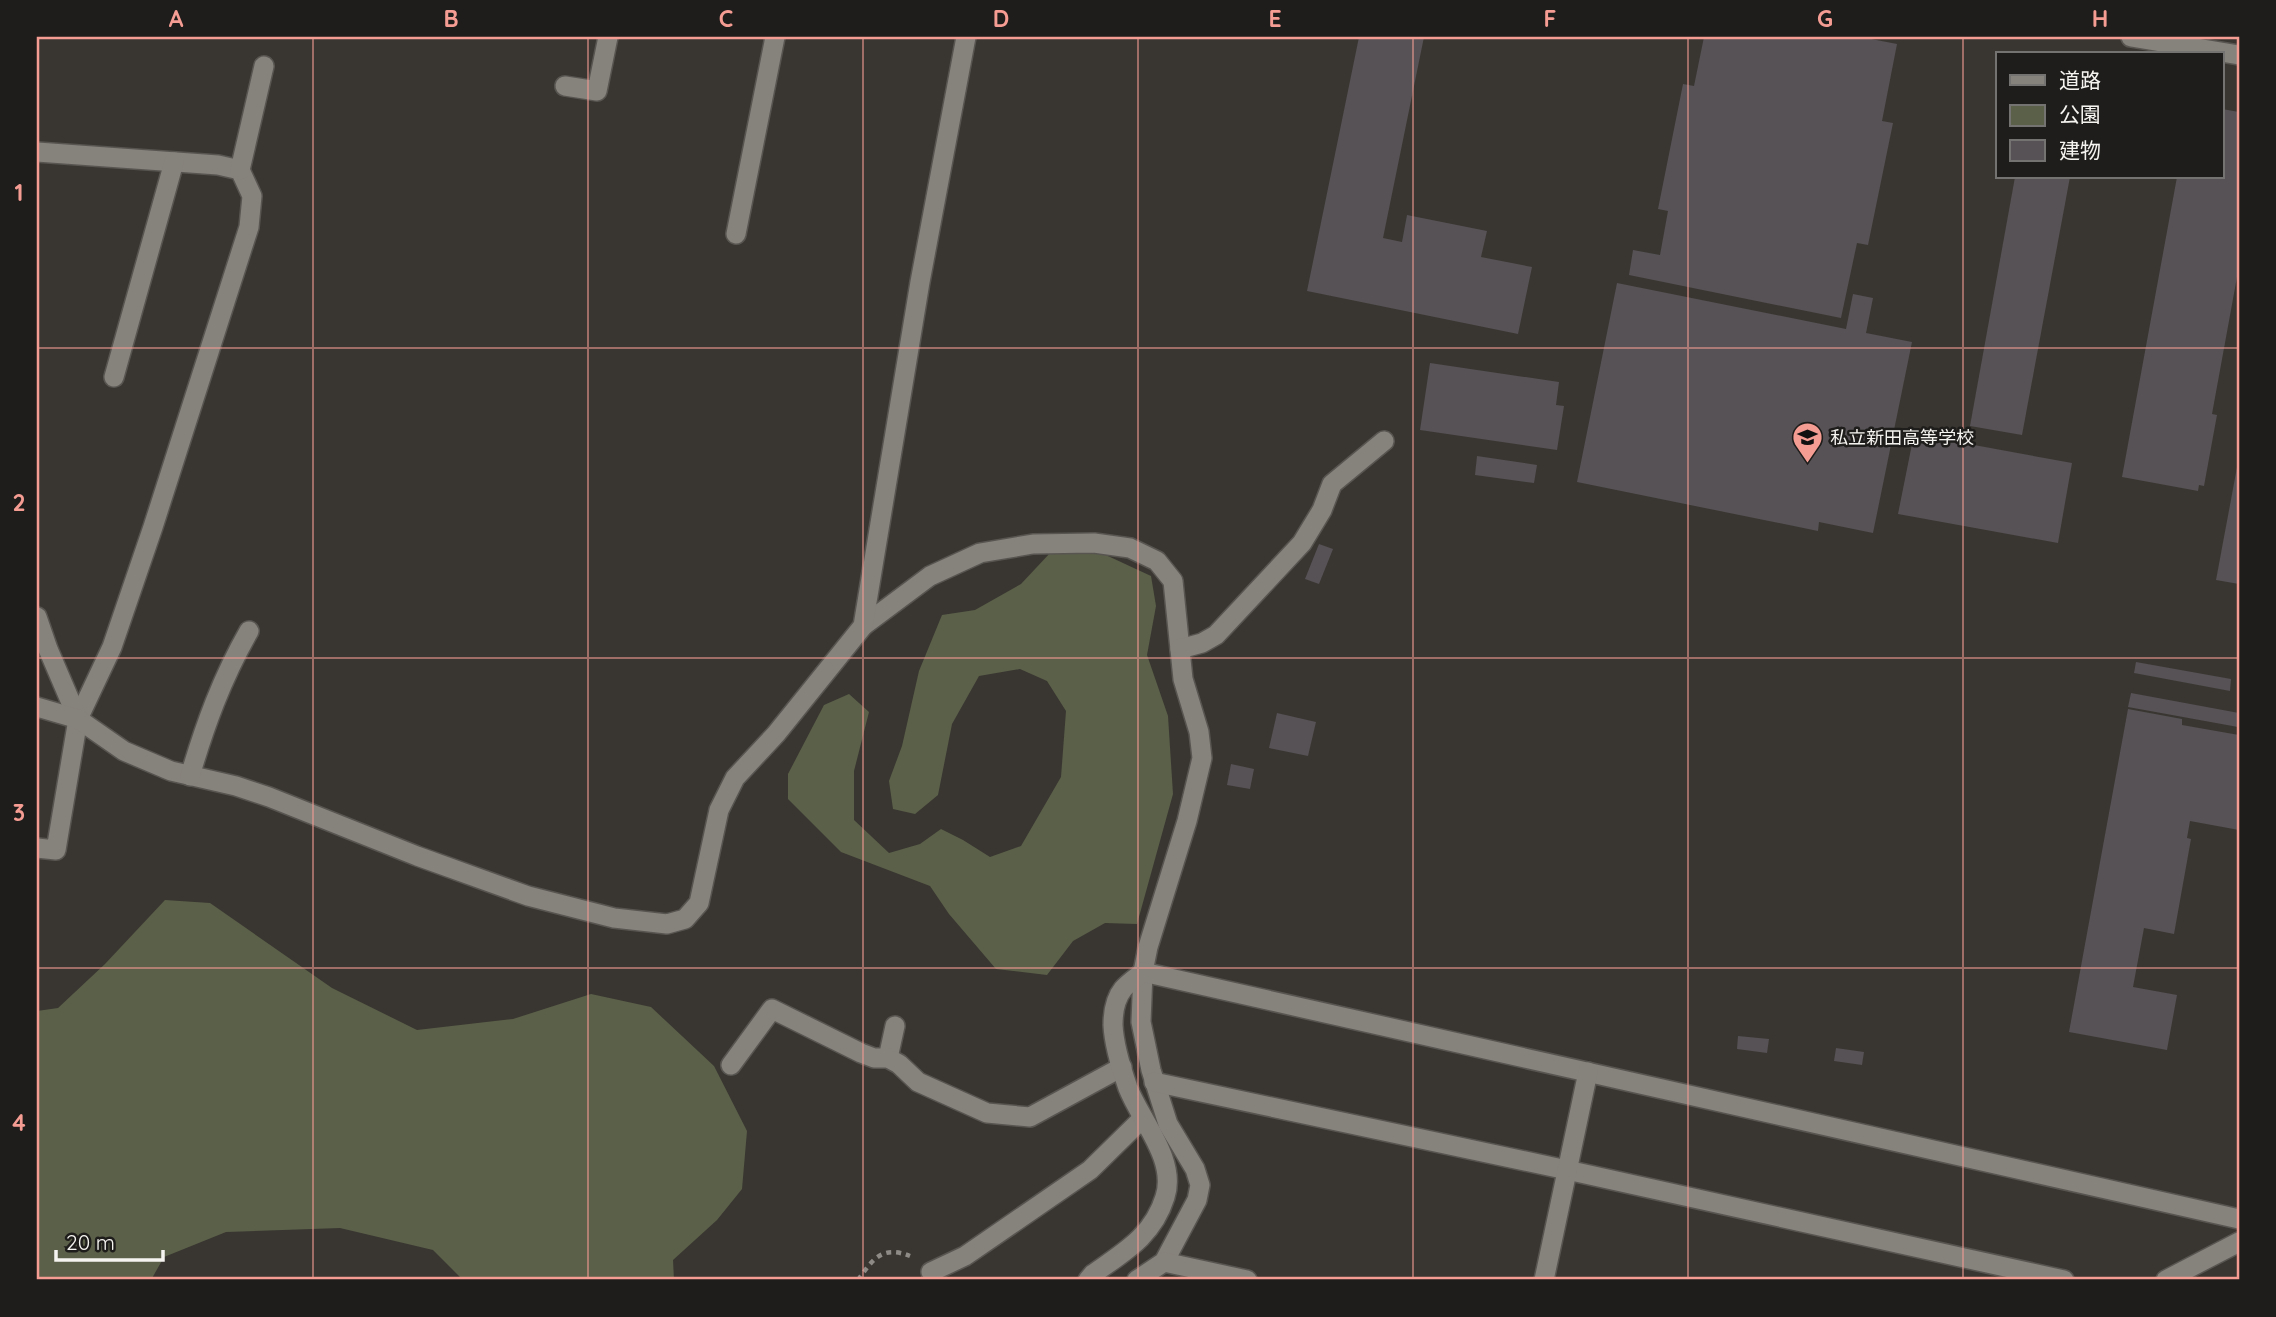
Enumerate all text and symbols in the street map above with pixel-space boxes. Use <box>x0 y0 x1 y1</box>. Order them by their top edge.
text: A <box>169 4 184 33</box>
text: B <box>443 4 459 33</box>
text: C <box>719 4 733 33</box>
text: D <box>993 4 1009 33</box>
text: E <box>1268 4 1282 33</box>
text: F <box>1544 4 1556 33</box>
text: G <box>1817 4 1833 33</box>
text: H <box>2092 4 2108 33</box>
legend <box>1996 52 2224 178</box>
text: 道路 <box>2059 67 2101 93</box>
text: 公園 <box>2059 101 2101 127</box>
text: 建物 <box>2059 137 2101 163</box>
text: 1 <box>15 178 23 207</box>
school or university icon: 私立新田高等学校 <box>1790 420 1824 464</box>
place label: 私立新田高等学校 <box>1830 426 1974 449</box>
text: 2 <box>12 488 26 517</box>
text: 3 <box>13 798 25 827</box>
text: 4 <box>12 1108 26 1137</box>
scale bar <box>56 1219 163 1263</box>
text: 20 m <box>66 1229 115 1255</box>

